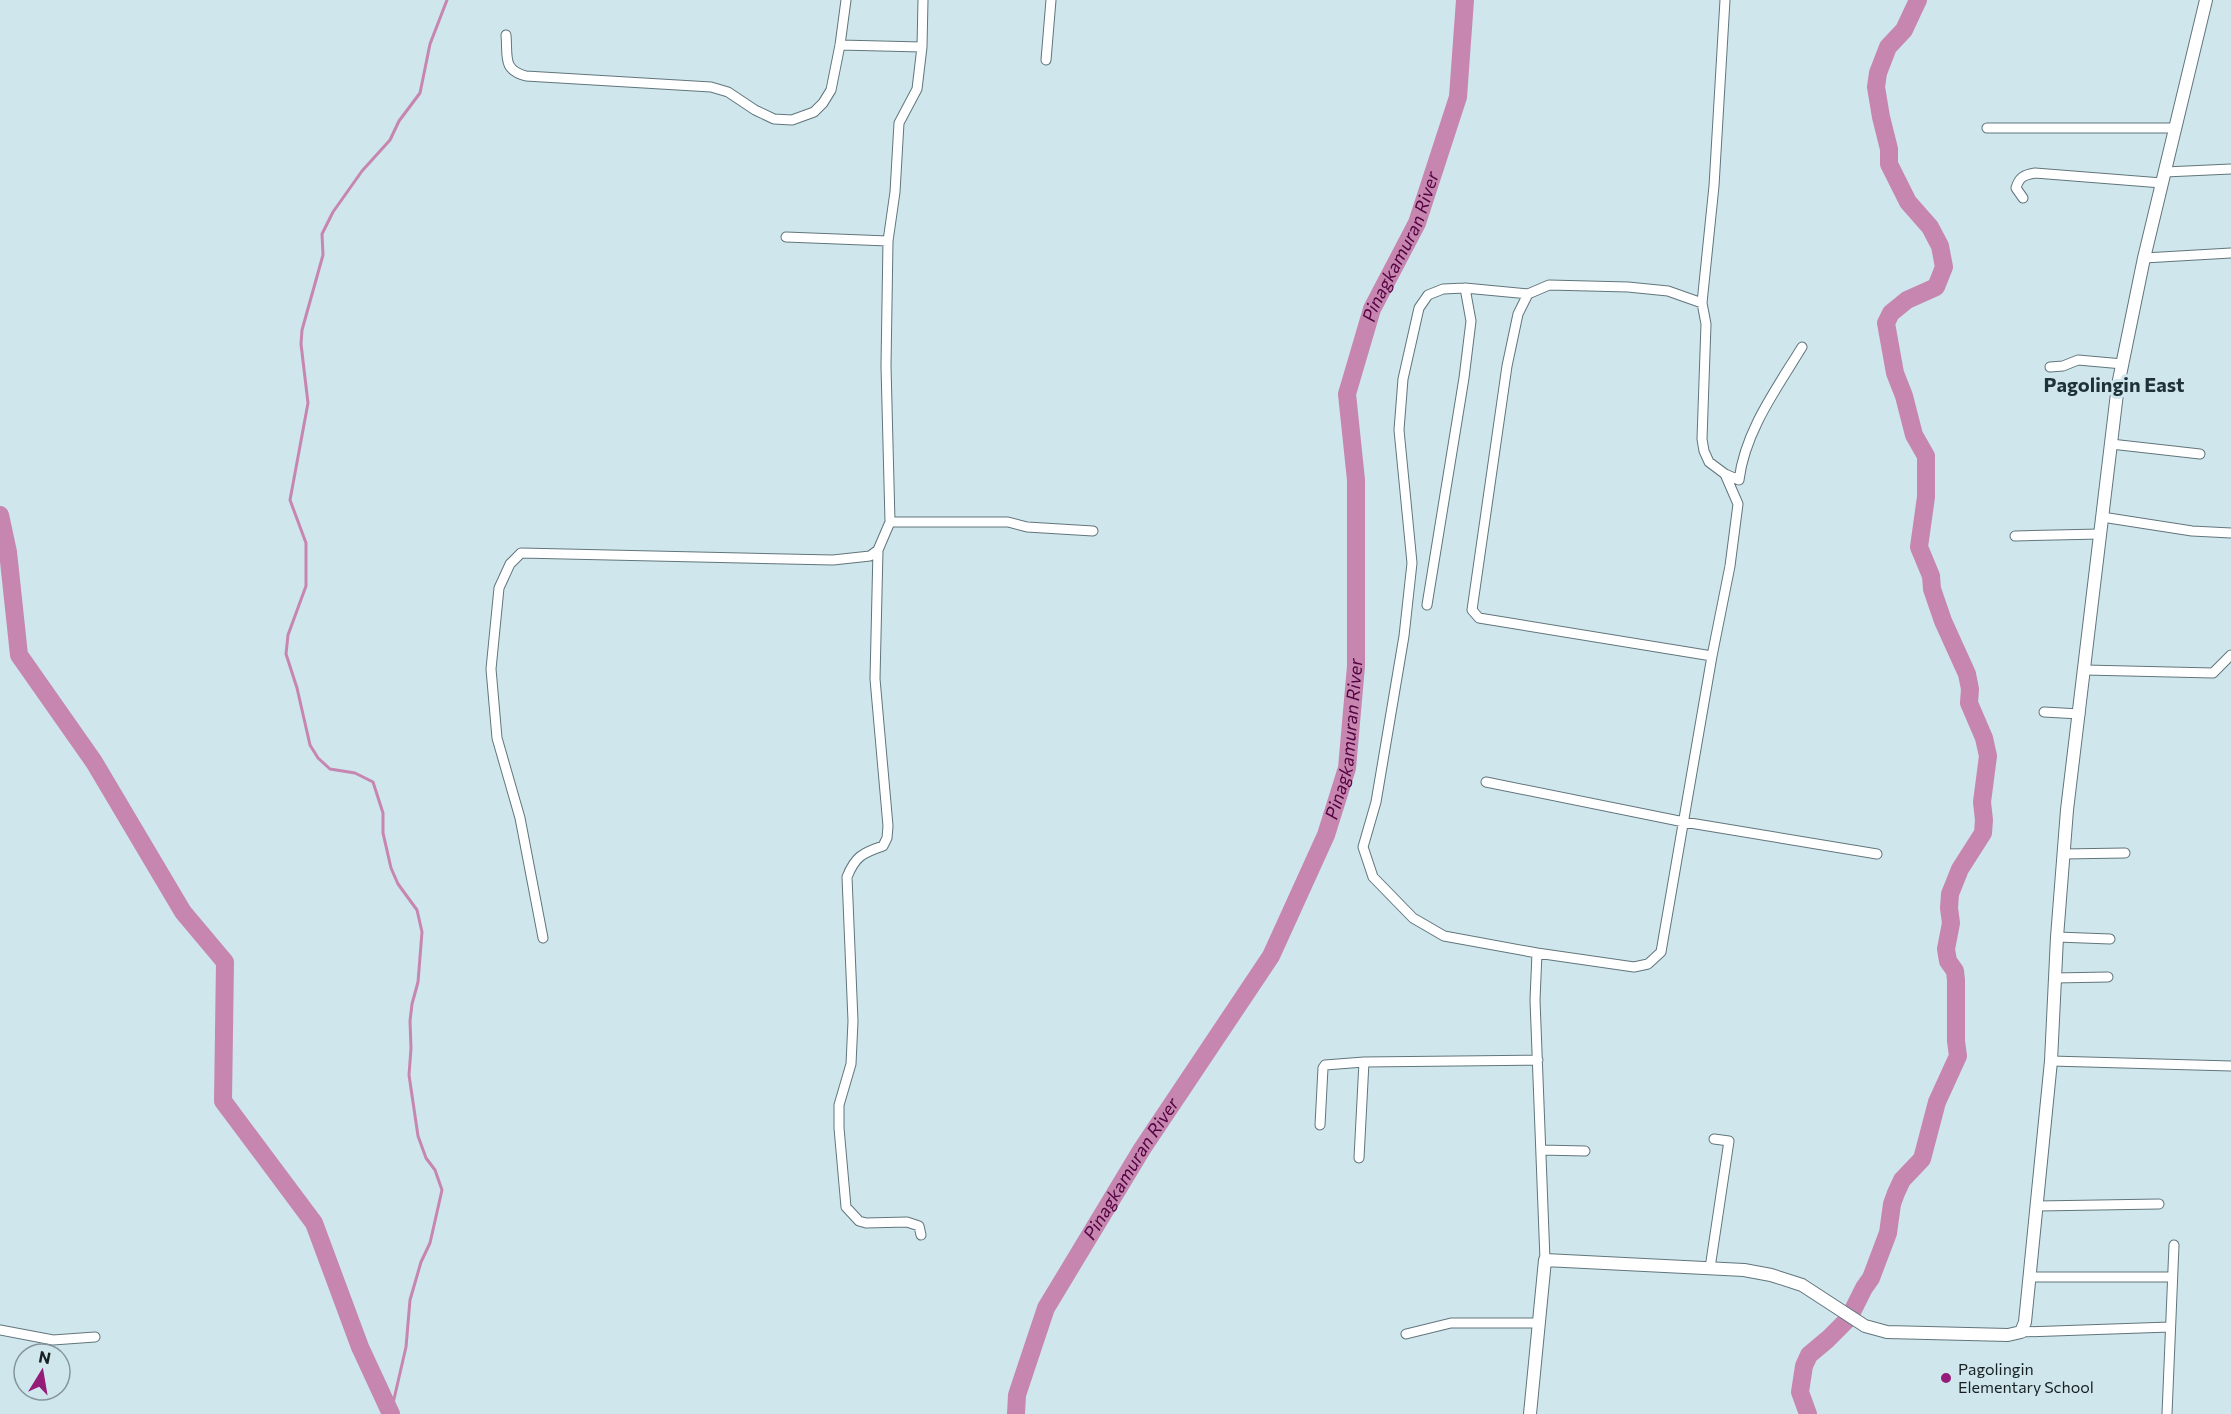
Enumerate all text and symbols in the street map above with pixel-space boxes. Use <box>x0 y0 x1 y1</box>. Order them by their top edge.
water label: Pinagkamuran River <box>1357 168 1443 324</box>
district label: Pagolingin East <box>2044 372 2184 396</box>
water label: Pinagkamuran River <box>1320 658 1366 822</box>
water label: Pinagkamuran River <box>1078 1093 1184 1243</box>
north arrow <box>12 1342 72 1402</box>
text: N <box>37 1346 53 1367</box>
place label: Pagolingin Elementary School <box>1958 1359 2094 1396</box>
marker: Pagolingin Elementary School <box>1939 1371 1953 1385</box>

